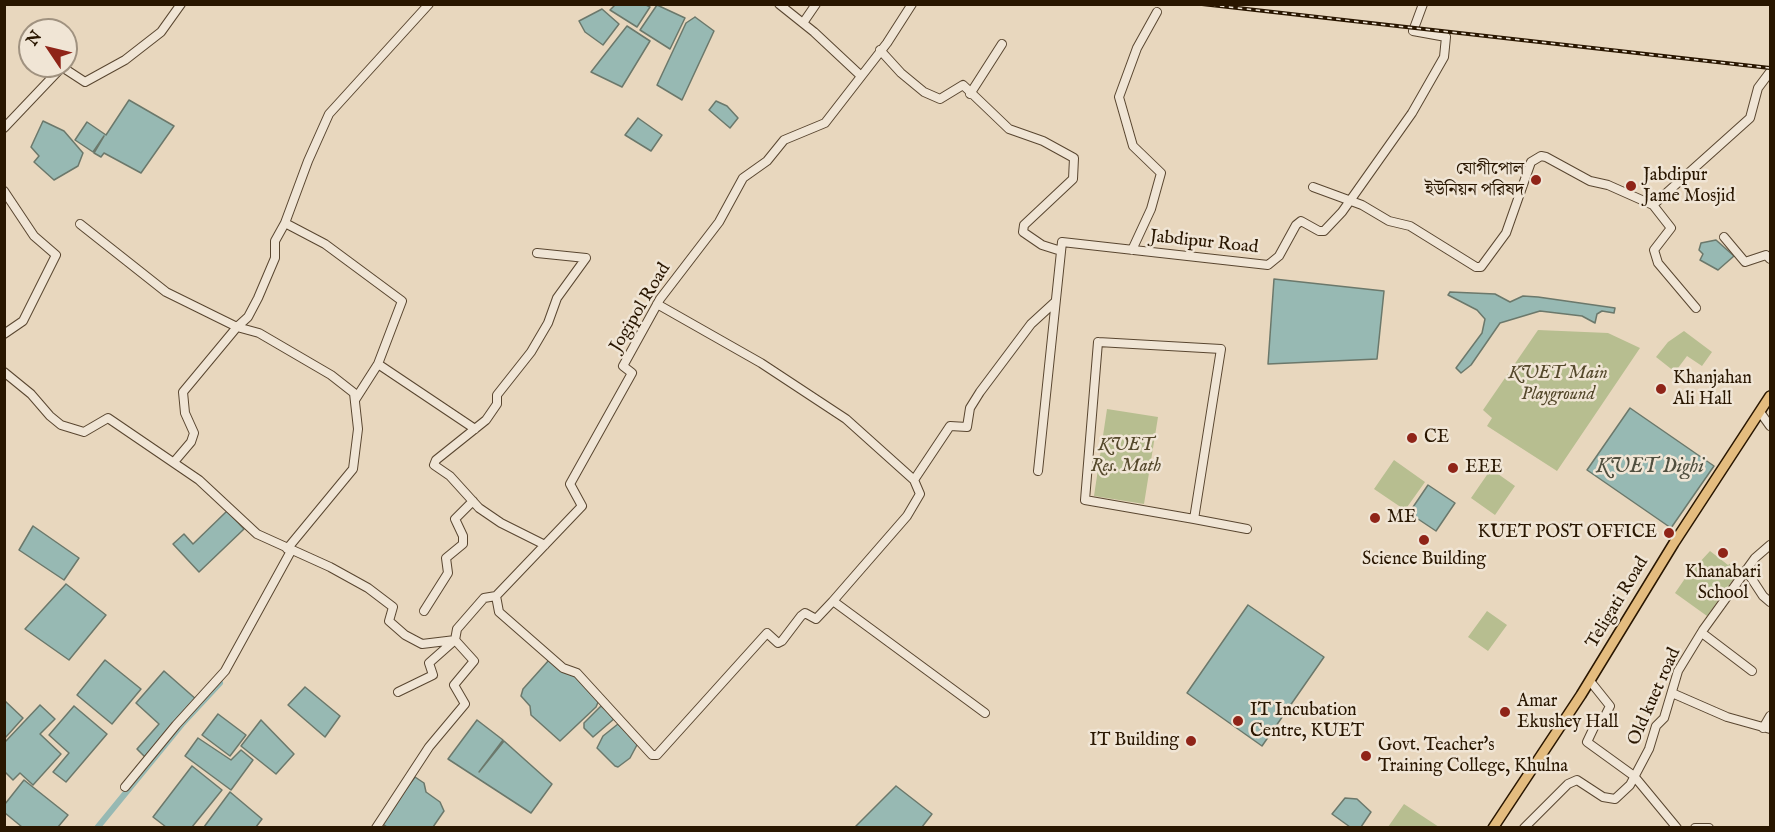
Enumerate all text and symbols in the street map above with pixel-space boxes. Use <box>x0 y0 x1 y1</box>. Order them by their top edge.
north arrow <box>18 18 78 78</box>
text: N <box>23 27 47 50</box>
place label: যোগীপোল ইউনিয়ন পরিষদ <box>1425 159 1524 201</box>
place label: Jabdipur Jame Mosjid <box>1643 165 1735 207</box>
marker: যোগীপোল ইউনিয়ন পরিষদ <box>1529 173 1543 187</box>
marker: Jabdipur Jame Mosjid <box>1624 179 1638 193</box>
street label: Jabdipur Road <box>1149 227 1259 259</box>
street label: Jogipol Road <box>606 260 676 356</box>
park label: KUET Main Playground <box>1508 363 1608 406</box>
place label: Khanjahan Ali Hall <box>1673 368 1752 410</box>
marker: Khanjahan Ali Hall <box>1654 382 1668 396</box>
place label: CE <box>1424 427 1449 449</box>
marker: CE <box>1405 431 1419 445</box>
park label: KUET Res. Math <box>1091 435 1161 478</box>
water label: KUET Dighi <box>1596 456 1704 480</box>
place label: EEE <box>1465 457 1502 479</box>
marker: EEE <box>1446 461 1460 475</box>
place label: ME <box>1387 507 1416 529</box>
marker: ME <box>1368 511 1382 525</box>
place label: KUET POST OFFICE <box>1477 522 1657 544</box>
marker: KUET POST OFFICE <box>1662 526 1676 540</box>
marker: Science Building <box>1417 533 1431 547</box>
marker: Khanabari School <box>1716 546 1730 560</box>
place label: Science Building <box>1362 549 1486 571</box>
street label: Teligati Road <box>1582 553 1654 653</box>
place label: Khanabari School <box>1685 562 1761 604</box>
street label: Old kuet road <box>1624 645 1686 749</box>
place label: Amar Ekushey Hall <box>1517 691 1618 734</box>
place label: IT Incubation Centre, KUET <box>1250 700 1364 742</box>
marker: Amar Ekushey Hall <box>1498 705 1512 719</box>
marker: IT Incubation Centre, KUET <box>1231 714 1245 728</box>
place label: IT Building <box>1090 730 1179 752</box>
marker: IT Building <box>1184 734 1198 748</box>
place label: Govt. Teacher's Training College, Khulna <box>1378 735 1568 777</box>
marker: Govt. Teacher's Training College, Khulna <box>1359 749 1373 763</box>

